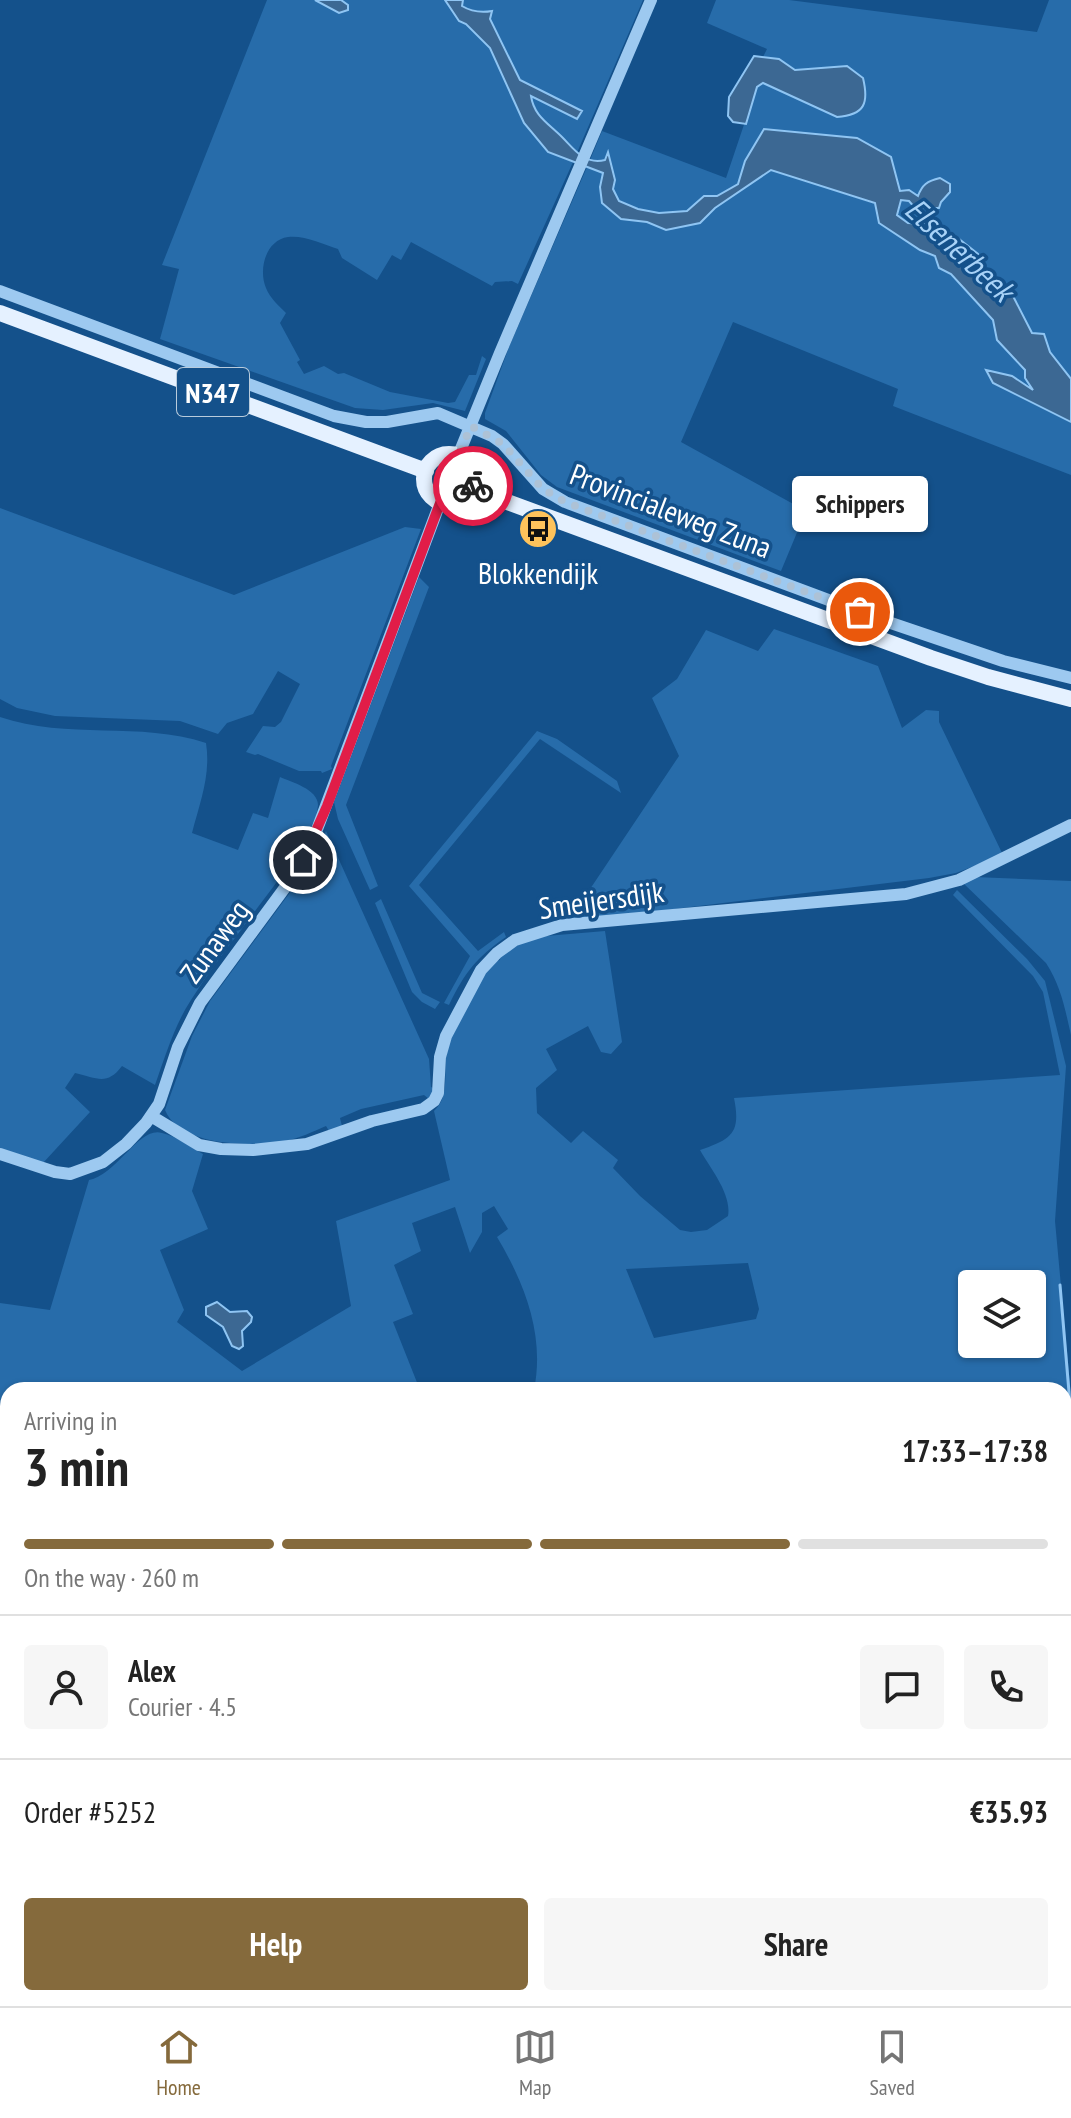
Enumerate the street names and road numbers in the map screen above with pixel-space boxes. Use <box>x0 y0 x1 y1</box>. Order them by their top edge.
road number: N347 <box>177 368 249 416</box>
street label: Provincialeweg Zuna <box>565 454 777 566</box>
street label: Smeijersdijk <box>536 871 666 927</box>
street label: Zunaweg <box>171 892 257 990</box>

